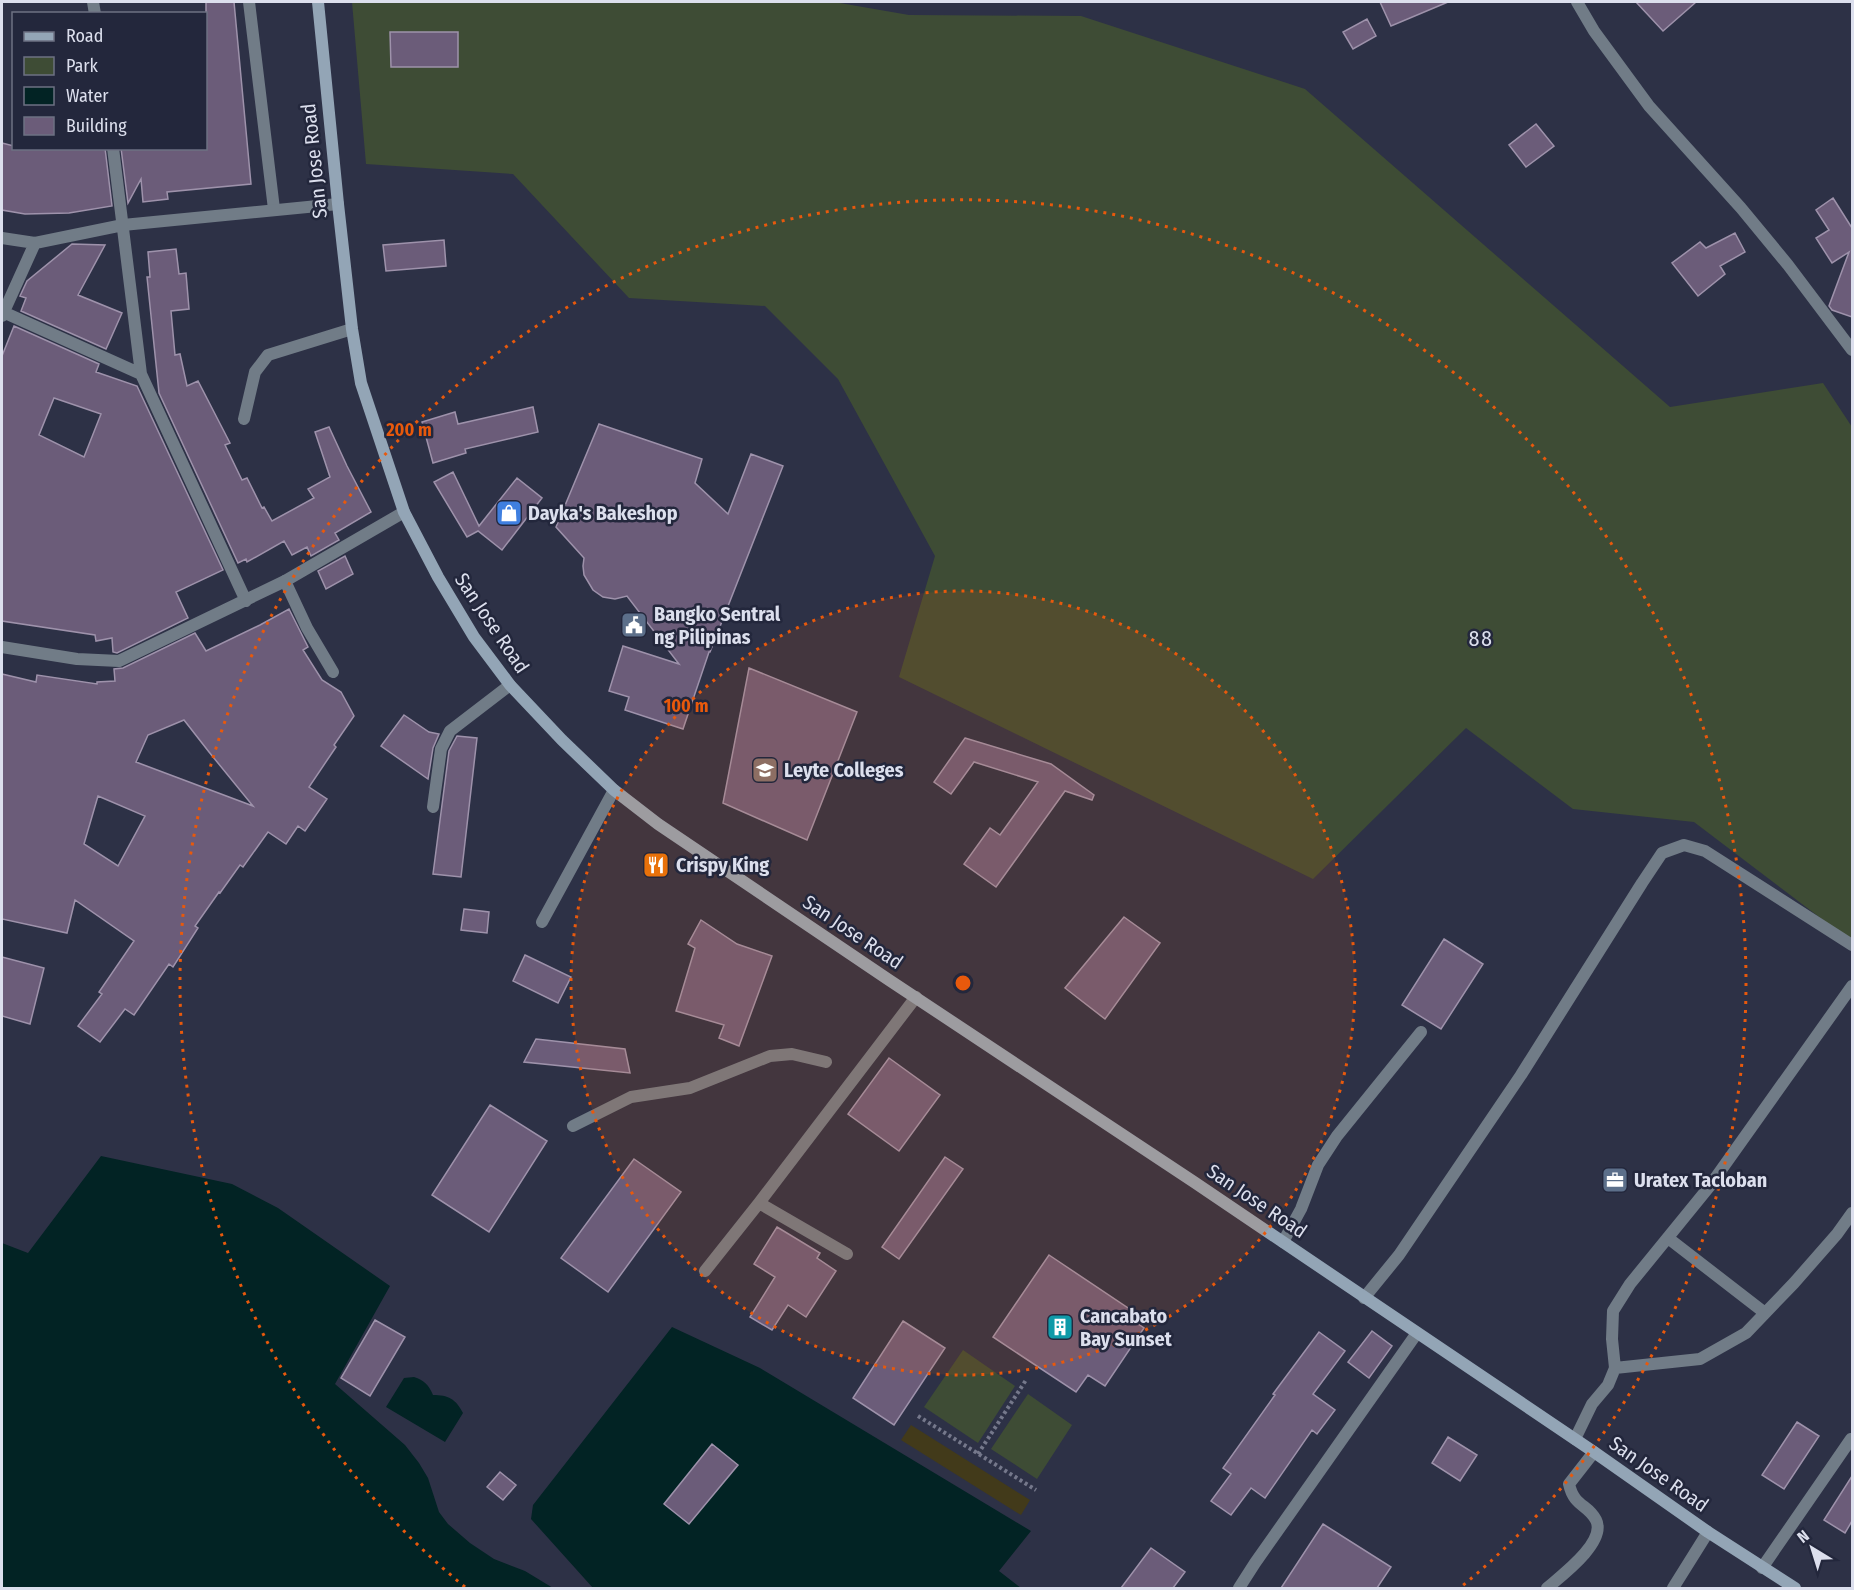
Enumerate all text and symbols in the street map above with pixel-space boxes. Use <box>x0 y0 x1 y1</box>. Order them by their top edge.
legend <box>12 12 207 150</box>
text: Road <box>66 25 103 47</box>
text: Park <box>66 55 99 77</box>
text: Water <box>66 85 109 107</box>
street label: San Jose Road <box>296 102 332 220</box>
text: Building <box>66 115 127 137</box>
text: 200 m <box>385 419 432 441</box>
shop icon: Dayka's Bakeshop <box>494 498 524 528</box>
place label: Dayka's Bakeshop <box>528 501 678 525</box>
street label: San Jose Road <box>450 568 534 678</box>
place label: Bangko Sentral ng Pilipinas <box>654 602 781 649</box>
public building icon: Bangko Sentral ng Pilipinas <box>619 610 649 640</box>
district label: 88 <box>1468 625 1494 652</box>
text: 100 m <box>664 695 708 717</box>
school or university icon: Leyte Colleges <box>750 755 780 785</box>
place label: Leyte Colleges <box>784 758 904 782</box>
restaurant icon: Crispy King <box>641 850 671 880</box>
place label: Crispy King <box>676 853 769 877</box>
street label: San Jose Road <box>798 890 908 974</box>
centre of rings <box>953 973 973 993</box>
street label: San Jose Road <box>1202 1159 1312 1243</box>
office icon: Uratex Tacloban <box>1600 1165 1630 1195</box>
place label: Uratex Tacloban <box>1634 1168 1767 1192</box>
place label: Cancabato Bay Sunset <box>1080 1304 1173 1351</box>
building icon: Cancabato Bay Sunset <box>1045 1312 1075 1342</box>
street label: San Jose Road <box>1605 1431 1713 1517</box>
north arrow <box>1782 1518 1842 1578</box>
text: N <box>1793 1526 1813 1547</box>

